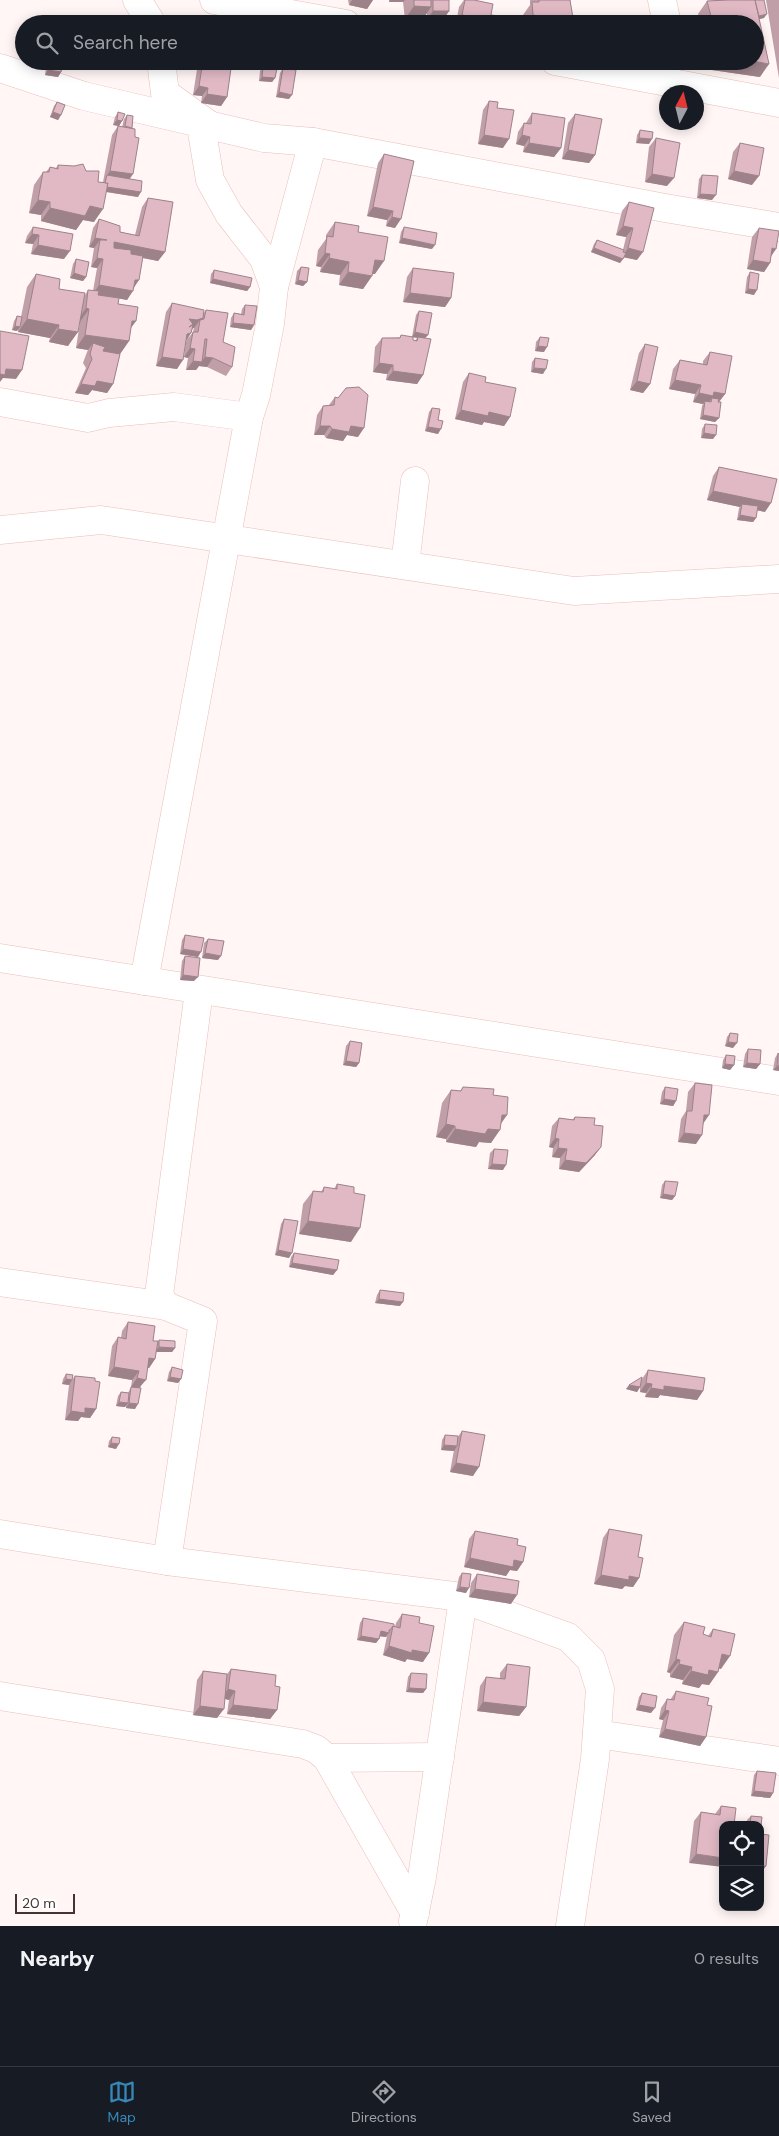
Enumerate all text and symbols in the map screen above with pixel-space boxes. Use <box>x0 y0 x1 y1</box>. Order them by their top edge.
search box <box>15 15 764 70</box>
icon: search <box>33 29 61 57</box>
text: Search here <box>73 30 178 55</box>
north arrow <box>659 85 704 130</box>
map controls <box>719 1821 764 1911</box>
button: locate <box>719 1821 764 1866</box>
button: layers <box>719 1866 764 1911</box>
scale bar <box>15 1891 75 1914</box>
text: 20 m <box>22 1894 56 1912</box>
text: Nearby <box>20 1945 94 1973</box>
text: 0 results <box>694 1948 759 1969</box>
tab: Map <box>108 2078 136 2126</box>
tab: Directions <box>351 2078 417 2126</box>
tab: Saved <box>632 2078 671 2126</box>

